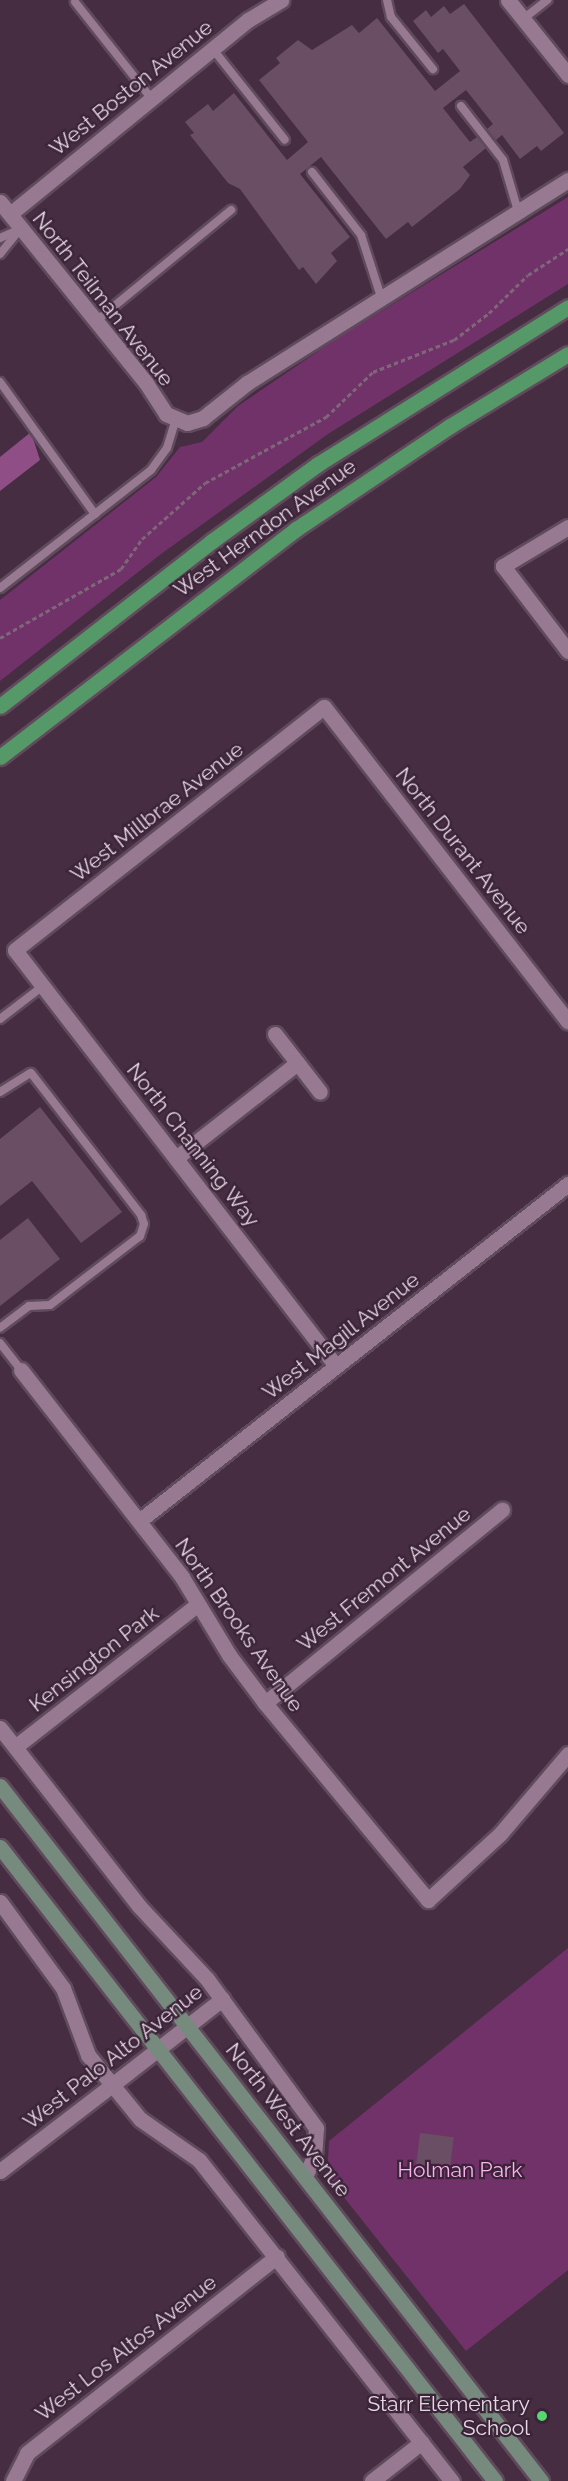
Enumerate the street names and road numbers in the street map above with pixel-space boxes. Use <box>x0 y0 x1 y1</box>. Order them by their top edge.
street label: West Boston Avenue <box>44 14 218 162</box>
street label: North Teilman Avenue <box>27 206 179 392</box>
street label: West Herndon Avenue <box>169 453 361 603</box>
street label: West Millbrae Avenue <box>65 737 249 887</box>
street label: North Durant Avenue <box>390 762 536 940</box>
street label: North Channing Way <box>121 1058 265 1232</box>
street label: West Magill Avenue <box>257 1267 425 1405</box>
street label: West Fremont Avenue <box>292 1501 476 1657</box>
street label: North Brooks Avenue <box>169 1533 309 1717</box>
street label: Kensington Park <box>24 1601 164 1717</box>
street label: West Palo Alto Avenue <box>18 1979 208 2135</box>
street label: North West Avenue <box>220 2038 356 2202</box>
street label: West Los Altos Avenue <box>30 2269 222 2427</box>

